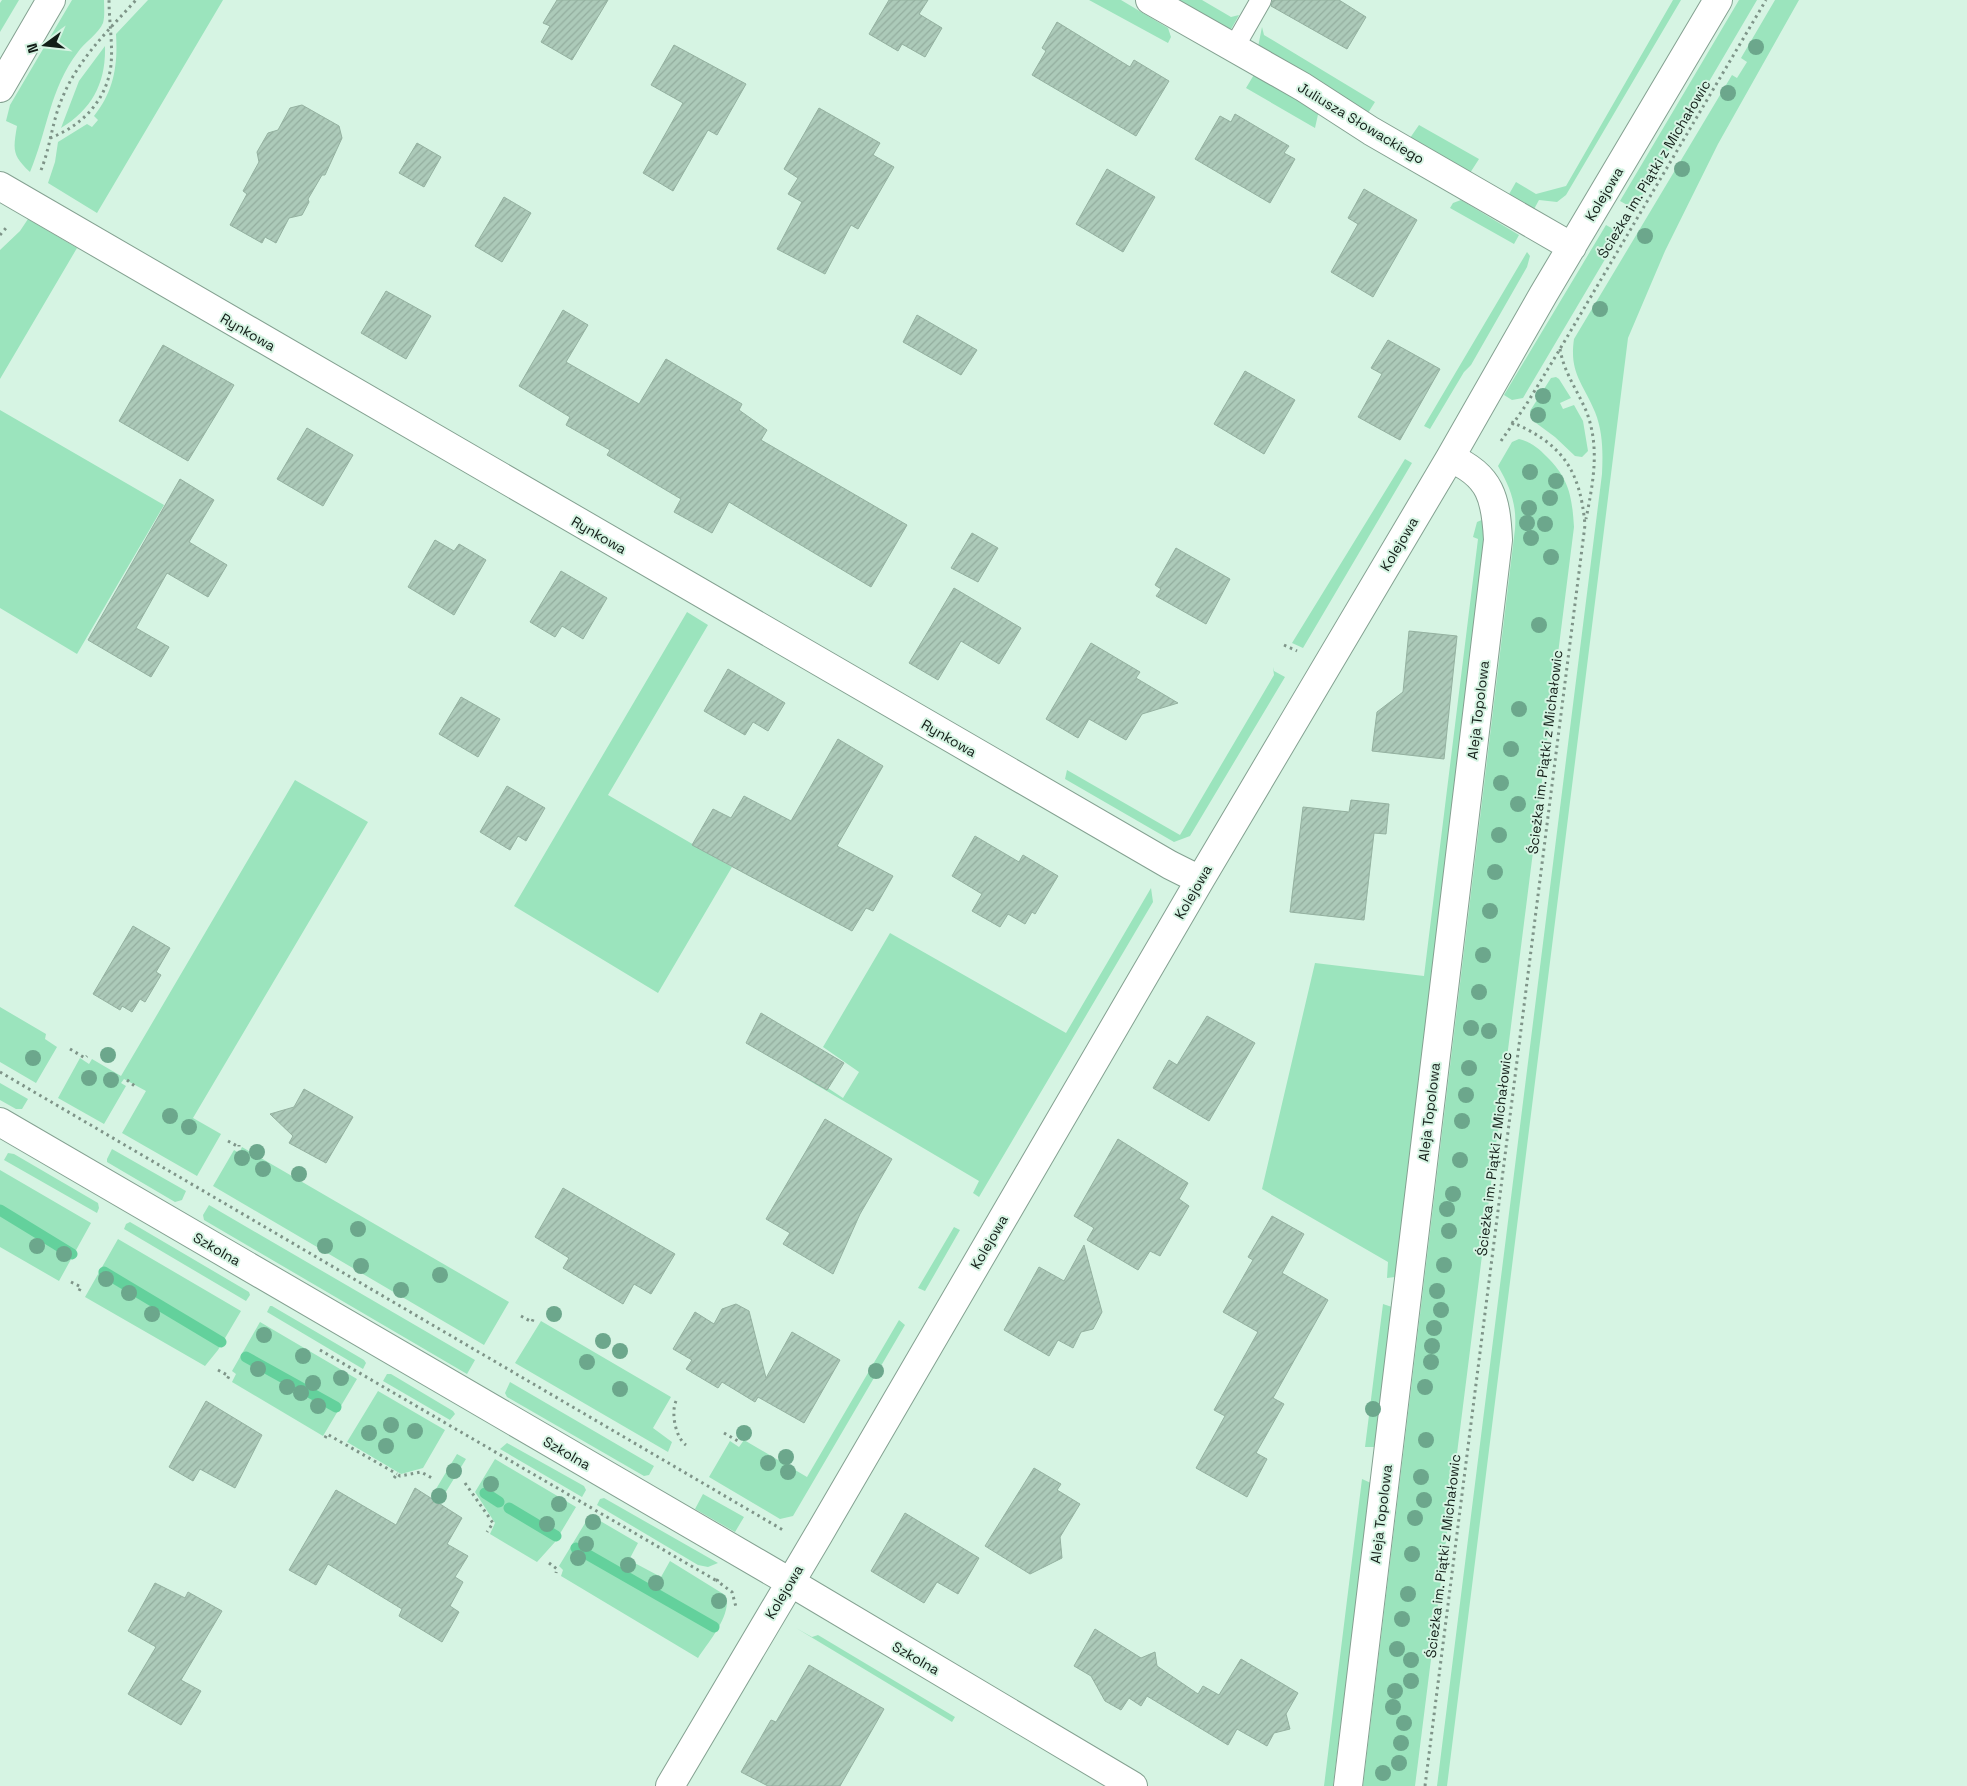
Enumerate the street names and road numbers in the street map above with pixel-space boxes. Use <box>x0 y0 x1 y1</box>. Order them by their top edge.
street label: Ścieżka im. Piątki z Michałowic <box>1593 76 1715 262</box>
street label: Juliusza Słowackiego <box>1294 78 1428 168</box>
street label: Kolejowa <box>1581 164 1627 224</box>
street label: Rynkowa <box>217 309 279 355</box>
street label: Rynkowa <box>568 512 630 558</box>
street label: Kolejowa <box>1376 514 1422 574</box>
street label: Ścieżka im. Piątki z Michałowic <box>1524 649 1566 855</box>
street label: Aleja Topolowa <box>1463 660 1493 760</box>
street label: Rynkowa <box>918 715 980 761</box>
street label: Kolejowa <box>1170 862 1216 922</box>
street label: Ścieżka im. Piątki z Michałowic <box>1473 1051 1515 1257</box>
street label: Aleja Topolowa <box>1414 1062 1444 1162</box>
street label: Kolejowa <box>966 1212 1012 1272</box>
street label: Szkolna <box>190 1228 244 1270</box>
street label: Szkolna <box>540 1432 594 1474</box>
street label: Ścieżka im. Piątki z Michałowic <box>1422 1453 1464 1659</box>
street label: Aleja Topolowa <box>1366 1464 1396 1564</box>
street label: Kolejowa <box>761 1562 807 1622</box>
street label: Szkolna <box>889 1637 943 1679</box>

